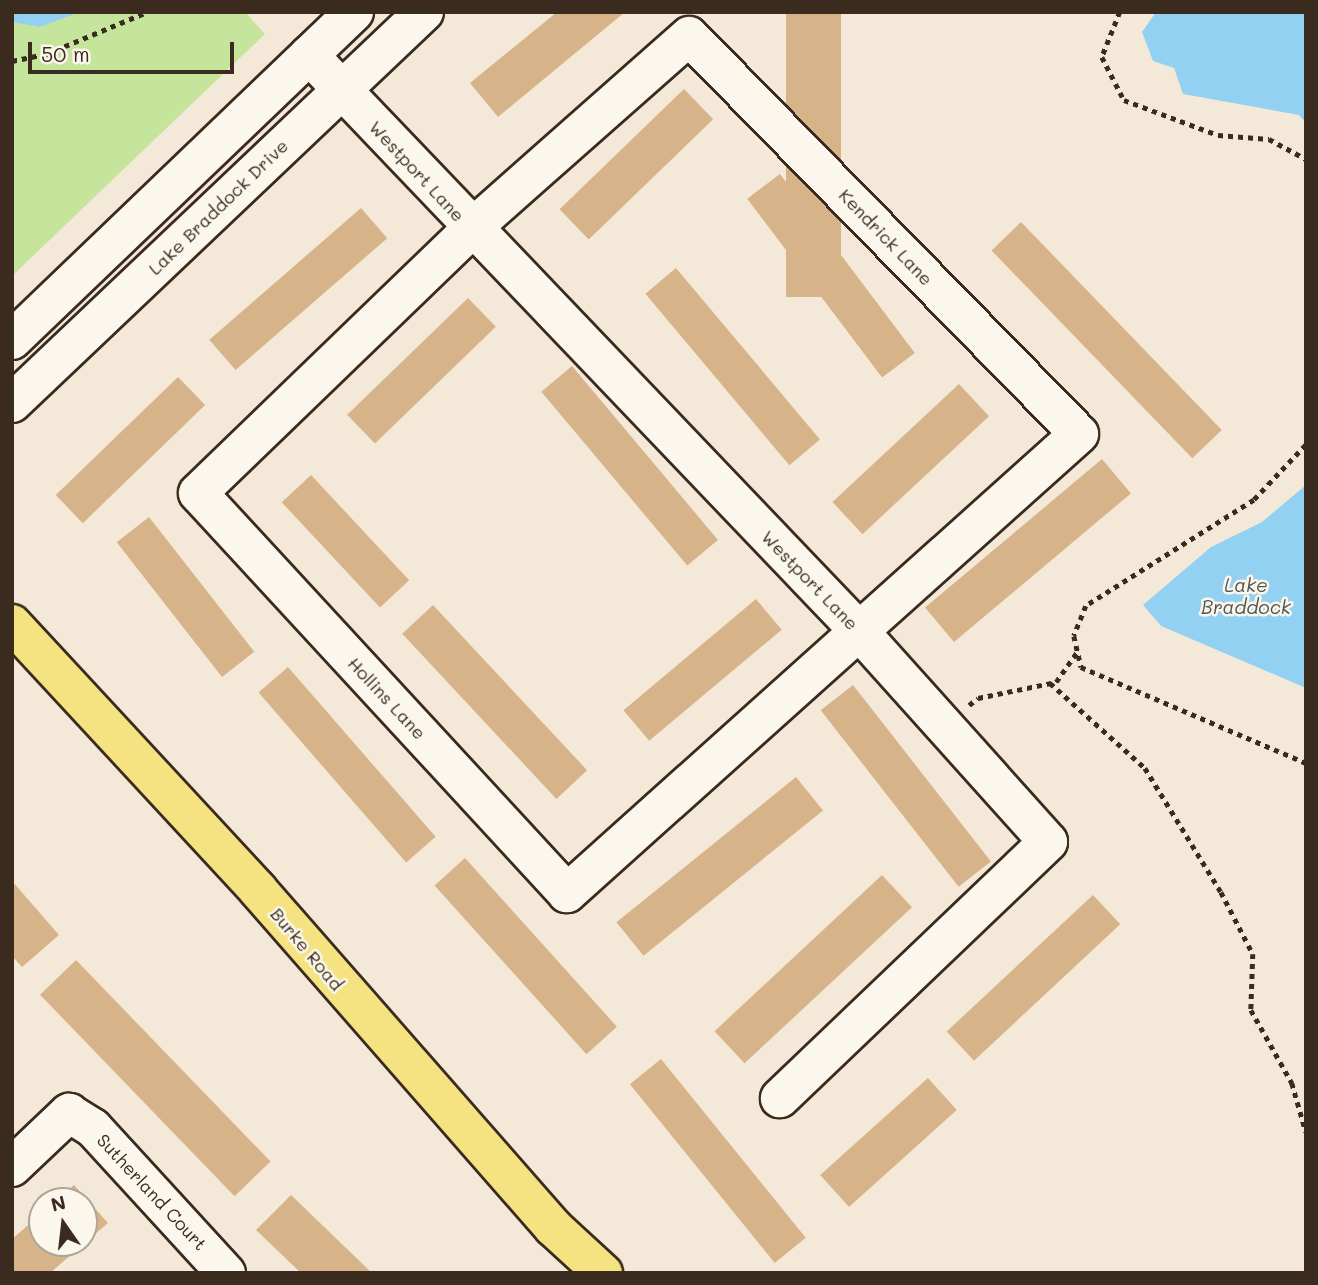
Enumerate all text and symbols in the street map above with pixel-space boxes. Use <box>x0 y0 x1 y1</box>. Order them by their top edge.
scale bar <box>32 28 238 72</box>
text: 50 m <box>41 40 90 67</box>
street label: Westport Lane <box>365 116 469 226</box>
street label: Lake Braddock Drive <box>144 135 292 279</box>
street label: Kendrick Lane <box>835 184 937 290</box>
street label: Westport Lane <box>757 526 863 634</box>
water label: Lake Braddock <box>1201 574 1291 618</box>
street label: Hollins Lane <box>344 652 430 744</box>
street label: Burke Road <box>266 903 348 995</box>
street label: Sutherland Court <box>92 1129 212 1255</box>
north arrow <box>28 1187 98 1257</box>
text: N <box>48 1189 68 1217</box>

